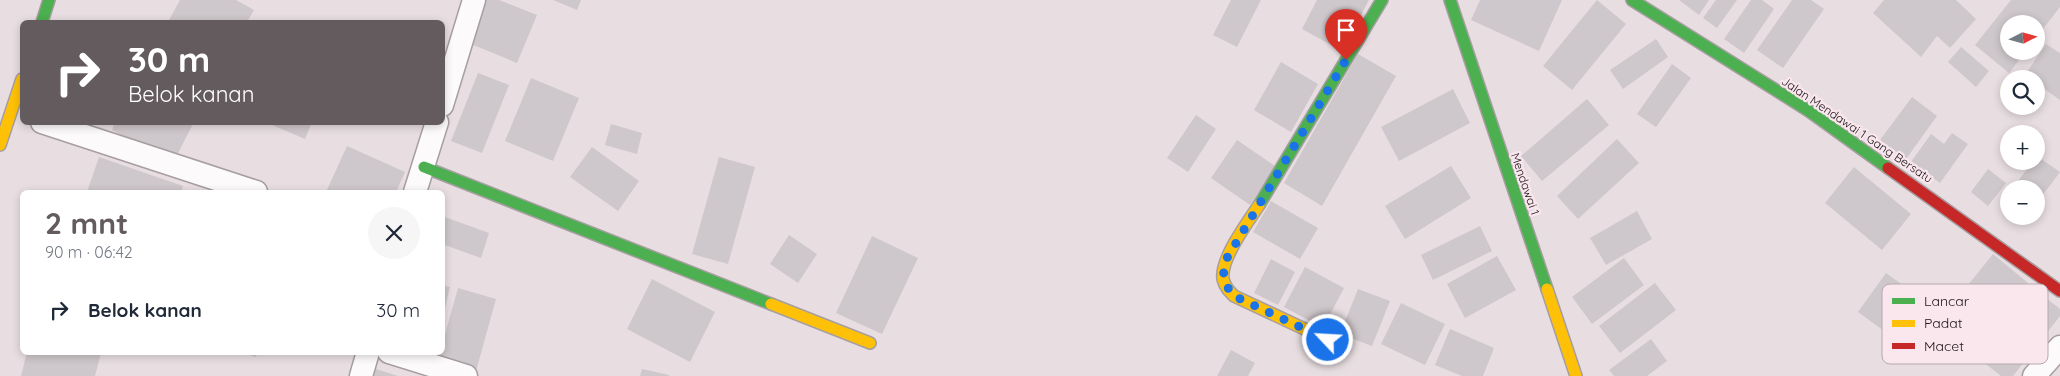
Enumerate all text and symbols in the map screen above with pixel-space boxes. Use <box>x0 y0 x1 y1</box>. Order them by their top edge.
pin <box>1325 9 1367 60</box>
north arrow <box>2000 15 2045 60</box>
map controls <box>2000 15 2045 225</box>
icon: arrive <box>1332 16 1360 44</box>
text: 30 m <box>128 37 210 81</box>
icon: right <box>45 40 110 105</box>
button: search <box>2000 70 2045 115</box>
street label: Jalan Mendawai 1 Gang Bersatu <box>1779 73 1936 186</box>
text: Belok kanan <box>128 80 254 108</box>
button: + <box>2000 125 2045 170</box>
street label: Mendawai 1 <box>1508 151 1543 217</box>
button: − <box>2000 180 2045 225</box>
text: 2 mnt <box>45 204 128 242</box>
button: close <box>368 207 420 259</box>
text: 90 m · 06:42 <box>45 242 133 262</box>
legend <box>1882 284 2048 364</box>
text: Lancar <box>1924 292 1970 310</box>
icon: right <box>45 296 73 324</box>
text: Belok kanan <box>88 298 202 322</box>
text: 30 m <box>376 298 420 322</box>
position arrow <box>1301 313 1353 365</box>
text: Padat <box>1924 314 1963 332</box>
text: Macet <box>1924 337 1964 355</box>

